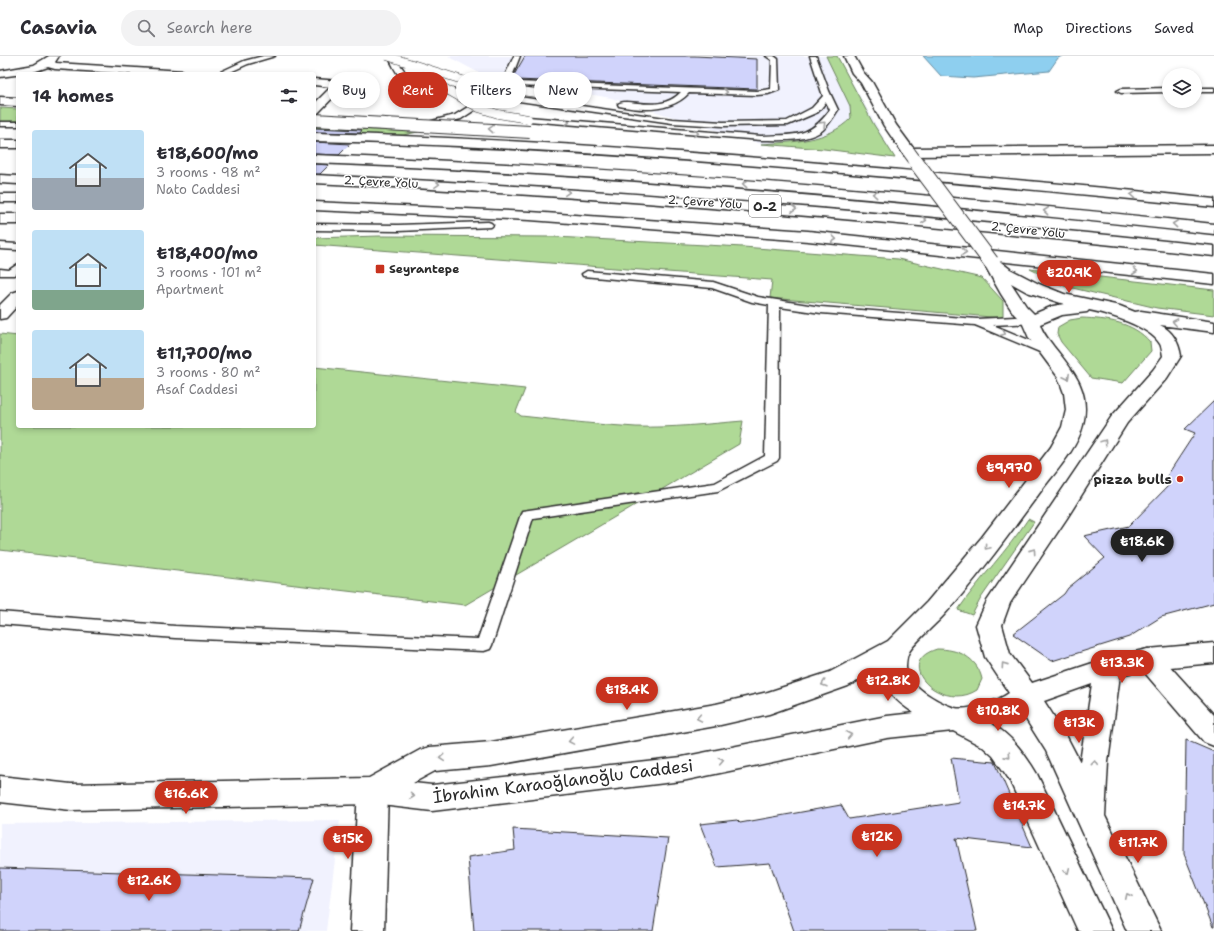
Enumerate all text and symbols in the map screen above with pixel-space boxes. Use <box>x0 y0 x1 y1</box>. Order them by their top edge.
search box <box>121 10 401 46</box>
text: Casavia <box>20 15 97 40</box>
icon: search <box>135 17 157 39</box>
text: Search here <box>167 18 252 38</box>
text: Map <box>1014 19 1044 37</box>
text: Directions <box>1066 19 1132 37</box>
text: Saved <box>1154 19 1194 37</box>
map controls <box>1162 68 1202 108</box>
button: layers <box>1162 68 1202 108</box>
chip: Buy <box>328 72 380 108</box>
chip: Rent <box>388 72 448 108</box>
chip: Filters <box>456 72 526 108</box>
chip: New <box>534 72 592 108</box>
text: 14 homes <box>32 85 114 107</box>
icon: filters <box>278 85 300 107</box>
one-way arrow <box>722 88 728 97</box>
one-way arrow <box>564 118 570 127</box>
one-way arrow <box>818 121 826 129</box>
one-way arrow <box>488 125 494 134</box>
one-way arrow <box>693 128 699 137</box>
text: ₺18,600/mo <box>156 142 259 164</box>
icon: home <box>64 146 112 194</box>
text: 3 rooms · 98 m² <box>156 164 260 181</box>
street label: 2. Çevre Yolu <box>343 172 419 192</box>
one-way arrow <box>742 179 748 188</box>
one-way arrow <box>434 180 440 189</box>
text: Nato Caddesi <box>156 181 240 198</box>
one-way arrow <box>564 188 570 197</box>
one-way arrow <box>872 190 878 199</box>
one-way arrow <box>1130 190 1136 199</box>
street label: 2. Çevre Yolu <box>667 191 743 213</box>
road number: O-2 <box>749 195 781 217</box>
one-way arrow <box>791 204 797 213</box>
one-way arrow <box>1043 206 1049 215</box>
one-way arrow <box>920 216 927 225</box>
street label: 2. Çevre Yolu <box>990 218 1066 242</box>
one-way arrow <box>1172 220 1178 229</box>
one-way arrow <box>831 234 837 243</box>
text: ₺18,400/mo <box>156 242 258 264</box>
icon: home <box>64 246 112 294</box>
one-way arrow <box>961 247 967 256</box>
pin: ₺20.9K <box>1036 260 1102 294</box>
place label: Seyrantepe <box>389 261 459 277</box>
marker: Seyrantepe <box>374 263 386 275</box>
text: 3 rooms · 101 m² <box>156 264 262 281</box>
text: ₺20.9K <box>1046 264 1092 281</box>
one-way arrow <box>1132 266 1138 275</box>
text: Apartment <box>156 281 224 298</box>
one-way arrow <box>1172 318 1178 327</box>
one-way arrow <box>999 328 1006 336</box>
text: ₺11,700/mo <box>156 342 252 364</box>
icon: home <box>64 346 112 394</box>
text: 3 rooms · 80 m² <box>156 364 260 381</box>
one-way arrow <box>1062 373 1070 380</box>
text: Asaf Caddesi <box>156 381 238 398</box>
one-way arrow <box>1100 439 1107 446</box>
pin: ₺9,970 <box>976 455 1042 489</box>
text: ₺9,970 <box>986 459 1032 476</box>
place label: pizza bulls <box>1093 470 1172 488</box>
marker: pizza bulls <box>1175 474 1185 484</box>
pin: ₺18.6K <box>1109 529 1175 563</box>
text: ₺18.6K <box>1120 533 1164 550</box>
one-way arrow <box>984 543 991 550</box>
one-way arrow <box>1028 548 1036 555</box>
pin: ₺13.3K <box>1089 650 1155 684</box>
text: ₺13.3K <box>1100 654 1144 671</box>
one-way arrow <box>1002 662 1009 669</box>
pin: ₺12.8K <box>855 668 921 702</box>
text: ₺12.8K <box>866 672 910 689</box>
pin: ₺18.4K <box>594 677 660 711</box>
one-way arrow <box>821 679 828 688</box>
text: ₺18.4K <box>605 681 649 698</box>
pin: ₺10.8K <box>965 698 1031 732</box>
text: ₺10.8K <box>976 702 1020 719</box>
pin: ₺13K <box>1055 710 1103 744</box>
one-way arrow <box>696 713 702 722</box>
text: ₺13K <box>1063 714 1095 731</box>
one-way arrow <box>845 731 852 739</box>
one-way arrow <box>568 736 574 744</box>
one-way arrow <box>1003 751 1011 759</box>
street label: İbrahim Karaoğlanoğlu Caddesi <box>432 754 694 808</box>
one-way arrow <box>439 754 445 763</box>
one-way arrow <box>718 757 724 765</box>
one-way arrow <box>1090 760 1099 766</box>
pin: ₺16.6K <box>153 781 219 815</box>
text: ₺16.6K <box>164 785 208 802</box>
one-way arrow <box>409 791 415 800</box>
pin: ₺14.7K <box>991 793 1057 827</box>
text: ₺14.7K <box>1003 797 1045 814</box>
pin: ₺12K <box>853 824 901 858</box>
pin: ₺15K <box>324 826 372 860</box>
text: ₺12K <box>861 828 893 845</box>
text: ₺15K <box>332 830 364 847</box>
pin: ₺11.7K <box>1105 830 1171 864</box>
text: ₺11.7K <box>1118 834 1158 851</box>
one-way arrow <box>1062 867 1070 875</box>
pin: ₺12.6K <box>116 868 182 902</box>
text: ₺12.6K <box>127 872 171 889</box>
one-way arrow <box>1125 892 1133 900</box>

